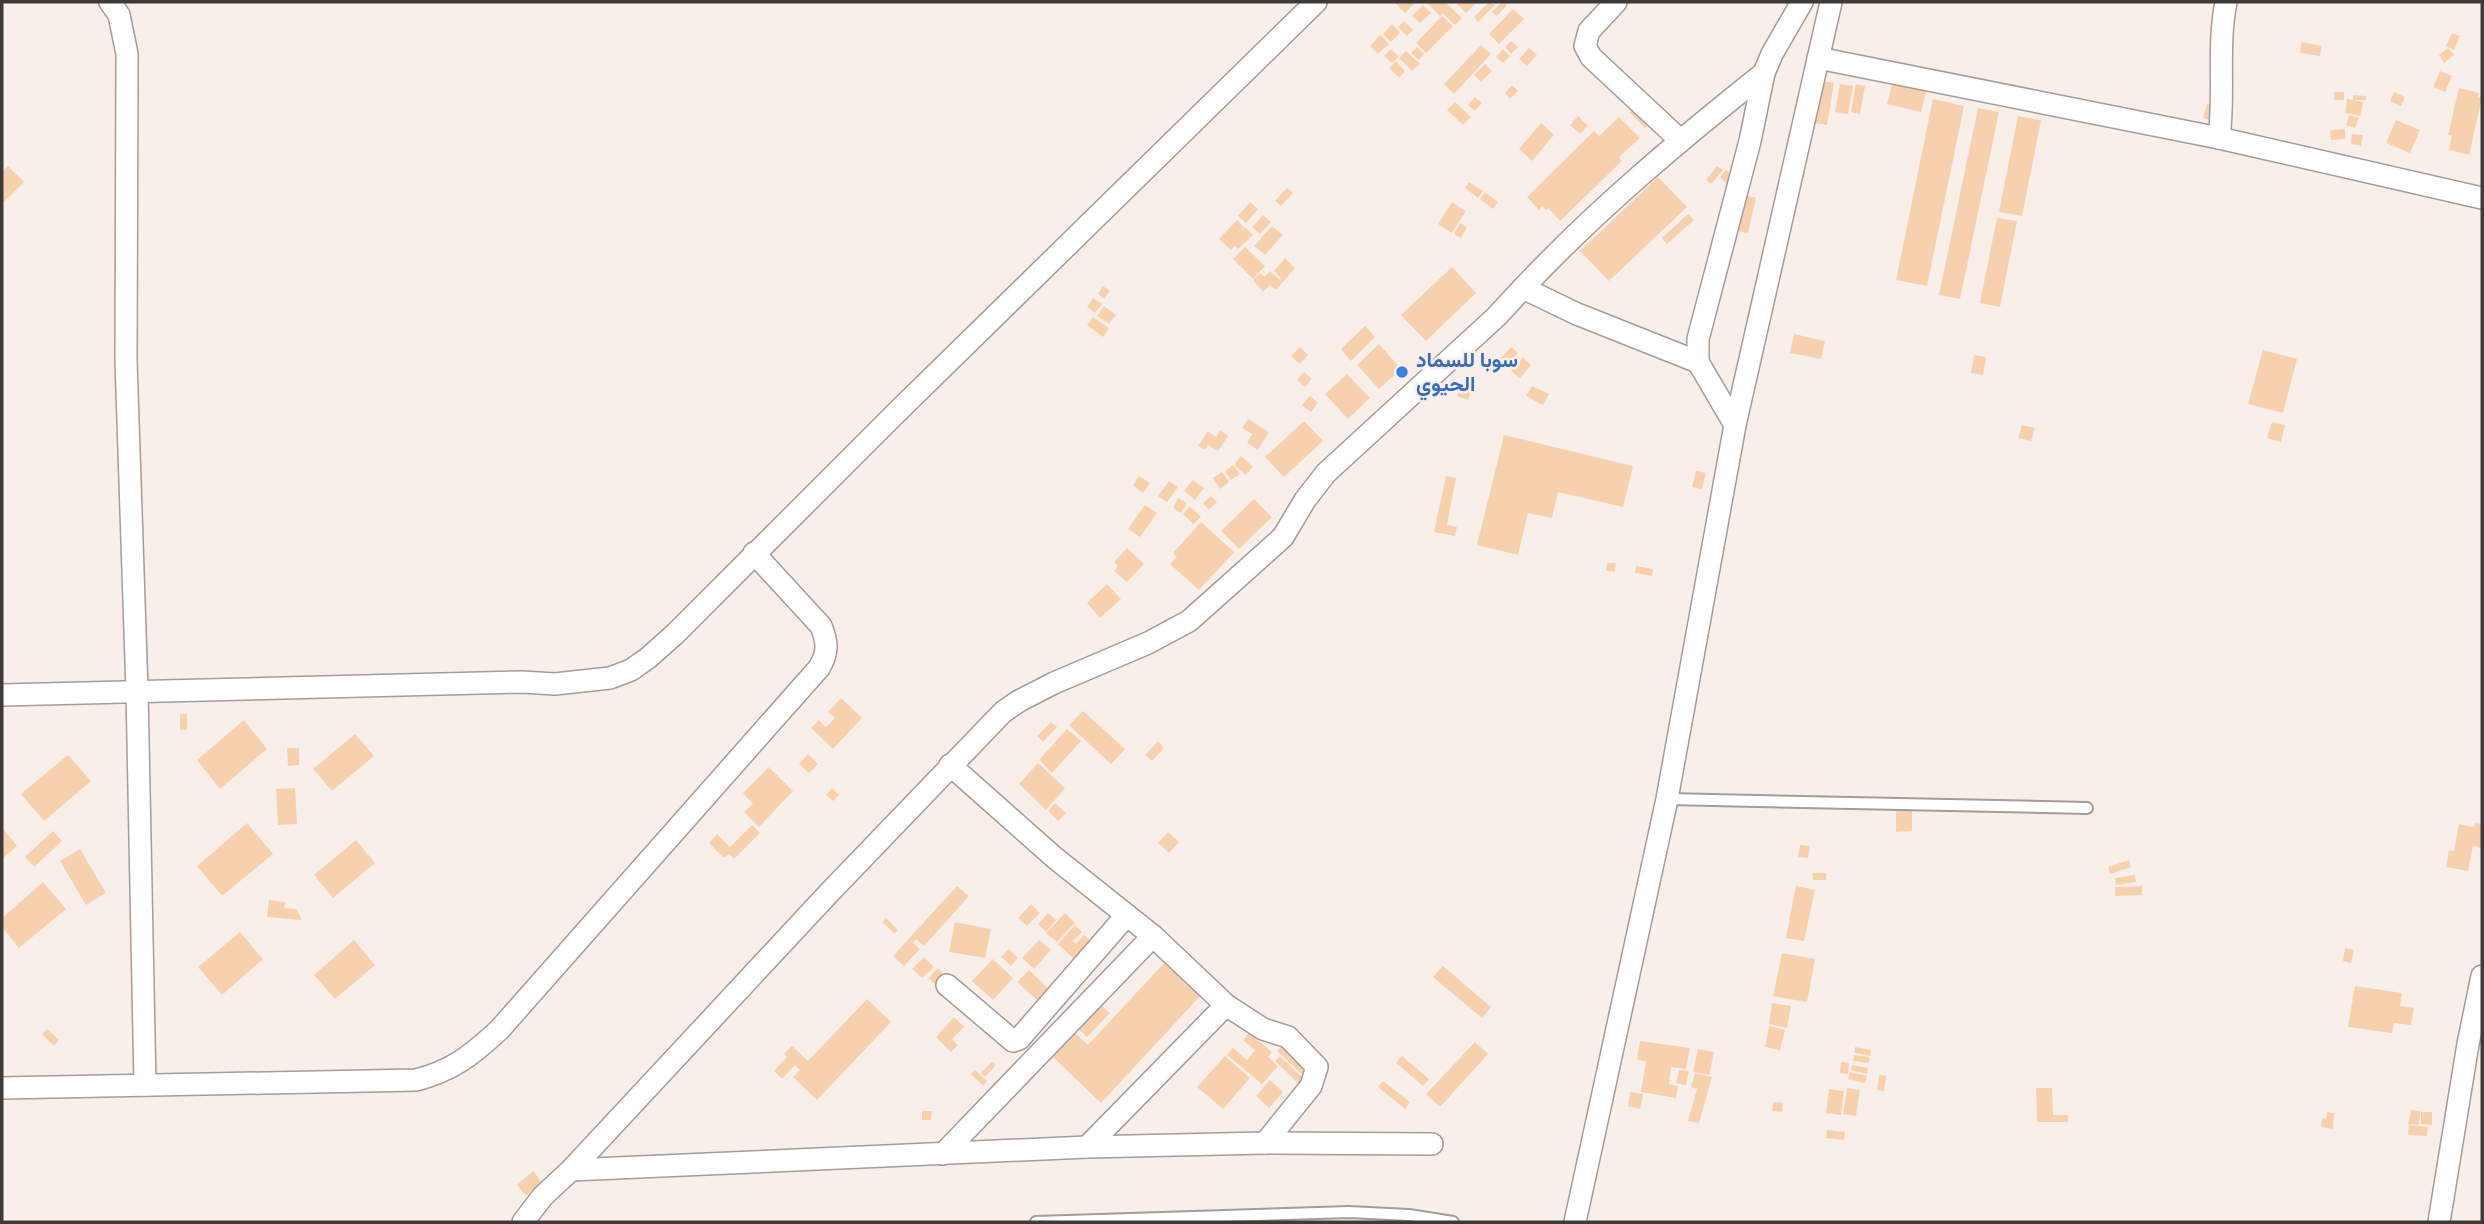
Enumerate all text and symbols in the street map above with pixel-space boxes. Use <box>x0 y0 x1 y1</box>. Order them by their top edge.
place label: سوبا للسماد الحيوي <box>1416 347 1518 401</box>
marker: سوبا للسماد الحيوي <box>1394 364 1410 380</box>

